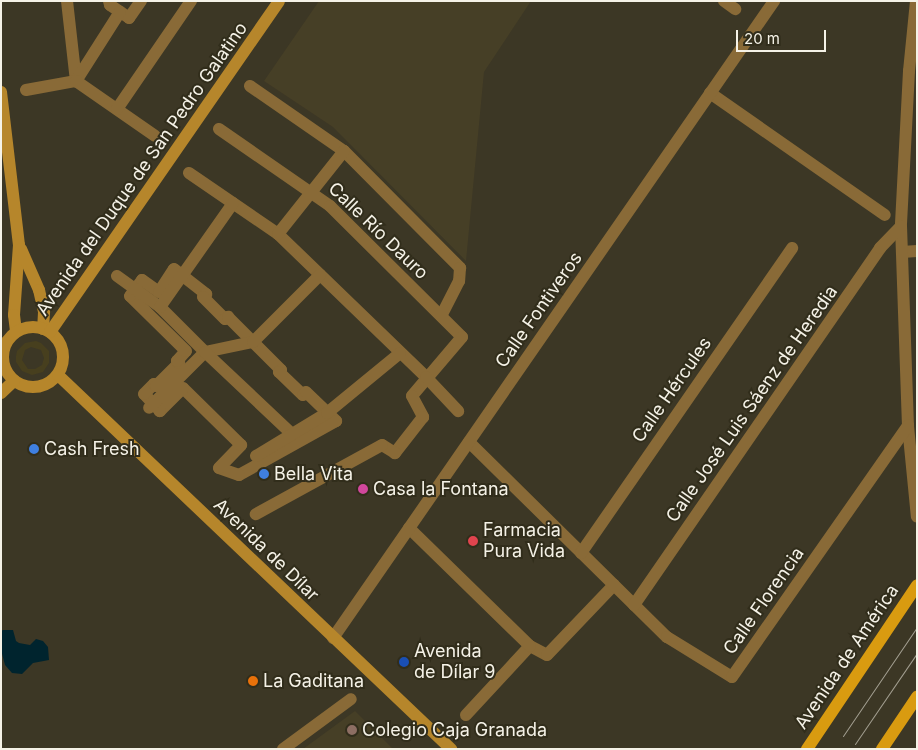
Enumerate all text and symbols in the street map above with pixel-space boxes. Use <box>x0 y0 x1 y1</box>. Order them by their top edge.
street label: Avenida del Duque de San Pedro Galatino <box>32 18 252 320</box>
scale bar <box>738 20 828 52</box>
text: 20 m <box>744 29 780 48</box>
street label: Calle Río Dauro <box>324 178 432 284</box>
street label: Calle Fontiveros <box>491 248 587 372</box>
street label: Calle José Luis Sáenz de Heredia <box>662 281 842 527</box>
street label: Calle Hércules <box>628 333 716 447</box>
place label: Cash Fresh <box>44 438 140 460</box>
marker: Cash Fresh <box>28 443 40 455</box>
place label: Bella Vita <box>274 463 353 485</box>
marker: Bella Vita <box>258 468 270 480</box>
place label: Casa la Fontana <box>373 478 509 500</box>
marker: Casa la Fontana <box>357 483 369 495</box>
street label: Avenida de Dílar <box>209 494 323 606</box>
place label: Farmacia Pura Vida <box>483 520 565 562</box>
marker: Farmacia Pura Vida <box>467 535 479 547</box>
street label: Calle Florencia <box>719 543 809 659</box>
street label: Avenida de América <box>791 581 903 733</box>
place label: Avenida de Dílar 9 <box>414 641 495 684</box>
marker: Avenida de Dílar 9 <box>398 656 410 668</box>
place label: La Gaditana <box>263 670 364 692</box>
marker: La Gaditana <box>247 675 259 687</box>
place label: Colegio Caja Granada <box>362 719 547 741</box>
marker: Colegio Caja Granada <box>346 724 358 736</box>

